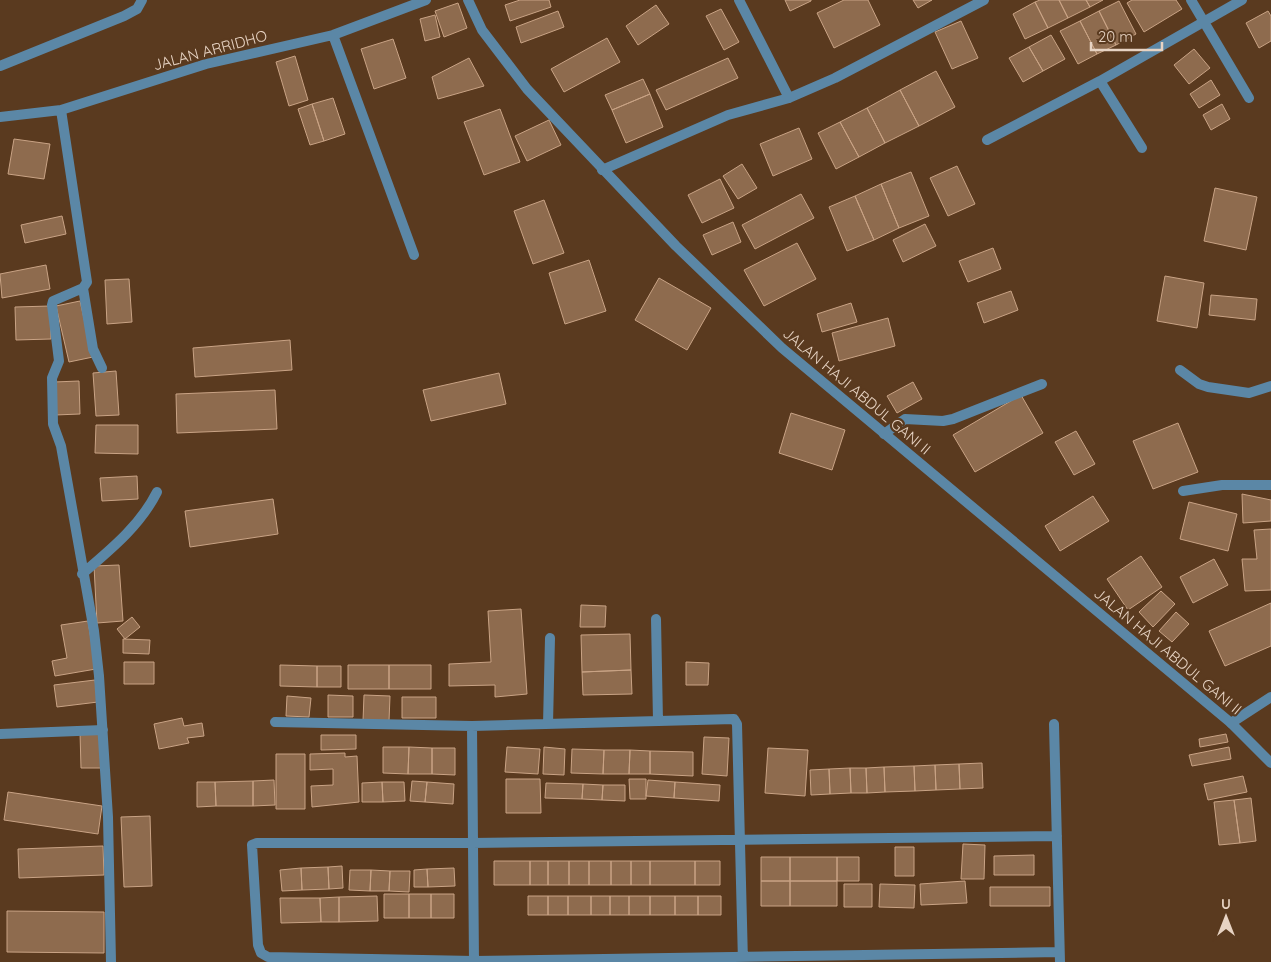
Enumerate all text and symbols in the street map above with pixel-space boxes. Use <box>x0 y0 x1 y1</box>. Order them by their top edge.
scale bar <box>1091 20 1162 52</box>
street label: JALAN ARRIDHO <box>151 26 269 74</box>
text: 20 m <box>1098 27 1133 46</box>
street label: JALAN HAJI ABDUL GANI II <box>779 324 935 458</box>
street label: JALAN HAJI ABDUL GANI II <box>1090 584 1246 718</box>
north arrow <box>1201 892 1251 942</box>
text: U <box>1221 895 1231 913</box>

